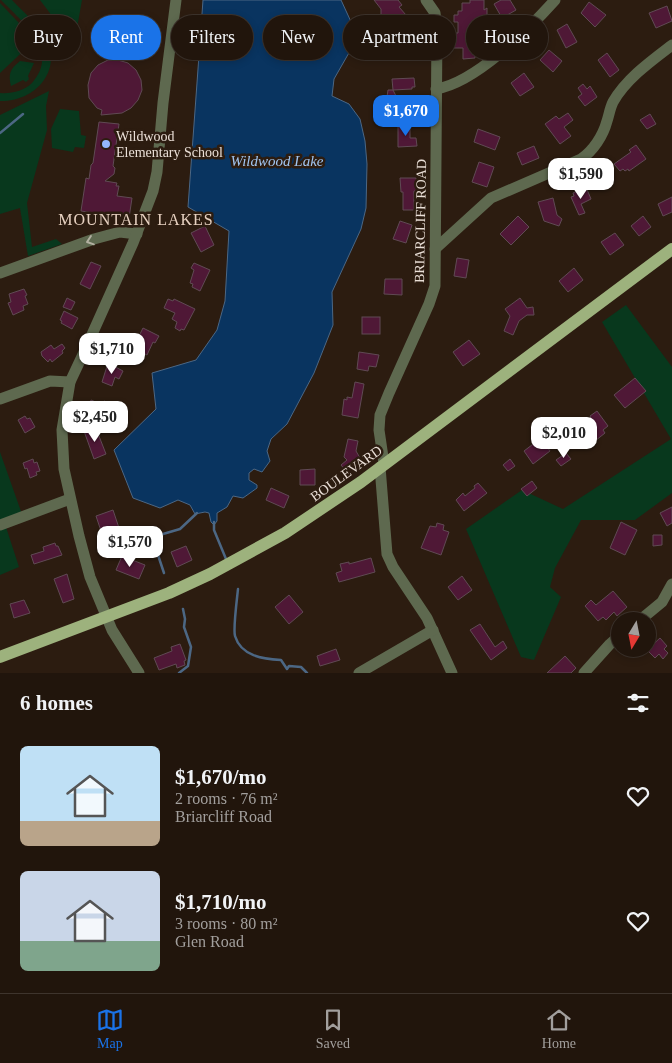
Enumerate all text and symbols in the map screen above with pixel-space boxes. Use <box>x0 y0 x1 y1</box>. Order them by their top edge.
chip: Buy <box>15 15 81 60</box>
chip: Rent <box>91 15 161 60</box>
chip: Filters <box>171 15 253 60</box>
chip: New <box>263 15 333 60</box>
chip: Apartment <box>343 15 456 60</box>
chip: House <box>466 15 548 60</box>
pin: $1,670 <box>365 94 447 137</box>
text: $1,670 <box>384 102 428 119</box>
place label: Wildwood Elementary School <box>116 129 223 160</box>
marker: Wildwood Elementary School <box>100 138 112 150</box>
water label: Wildwood Lake <box>231 153 324 169</box>
pin: $1,590 <box>540 158 622 200</box>
street label: BRIARCLIFF ROAD <box>412 159 429 283</box>
text: $1,590 <box>559 165 603 182</box>
district label: MOUNTAIN LAKES <box>58 211 214 228</box>
one-way arrow <box>86 235 94 245</box>
pin: $1,710 <box>71 332 153 375</box>
text: $1,710 <box>90 340 134 357</box>
pin: $2,450 <box>54 400 136 443</box>
text: $2,450 <box>73 408 117 425</box>
pin: $2,010 <box>523 416 605 459</box>
text: $2,010 <box>542 424 586 441</box>
street label: BOULEVARD <box>308 442 385 504</box>
pin: $1,570 <box>89 526 171 568</box>
text: $1,570 <box>108 533 152 550</box>
north arrow <box>611 612 656 658</box>
map controls <box>611 612 656 657</box>
icon: filters <box>624 689 652 717</box>
text: 6 homes <box>20 691 93 715</box>
text: $1,670/mo <box>175 765 267 789</box>
icon: home <box>60 766 120 826</box>
icon: heart <box>624 782 652 810</box>
text: 2 rooms · 76 m² <box>175 790 278 807</box>
text: Briarcliff Road <box>175 808 272 825</box>
text: $1,710/mo <box>175 890 267 914</box>
icon: home <box>60 891 120 951</box>
icon: heart <box>624 907 652 935</box>
text: 3 rooms · 80 m² <box>175 915 278 932</box>
text: Glen Road <box>175 933 244 950</box>
tab: Map <box>96 1006 124 1052</box>
tab: Saved <box>316 1006 350 1052</box>
tab: Home <box>542 1006 576 1052</box>

